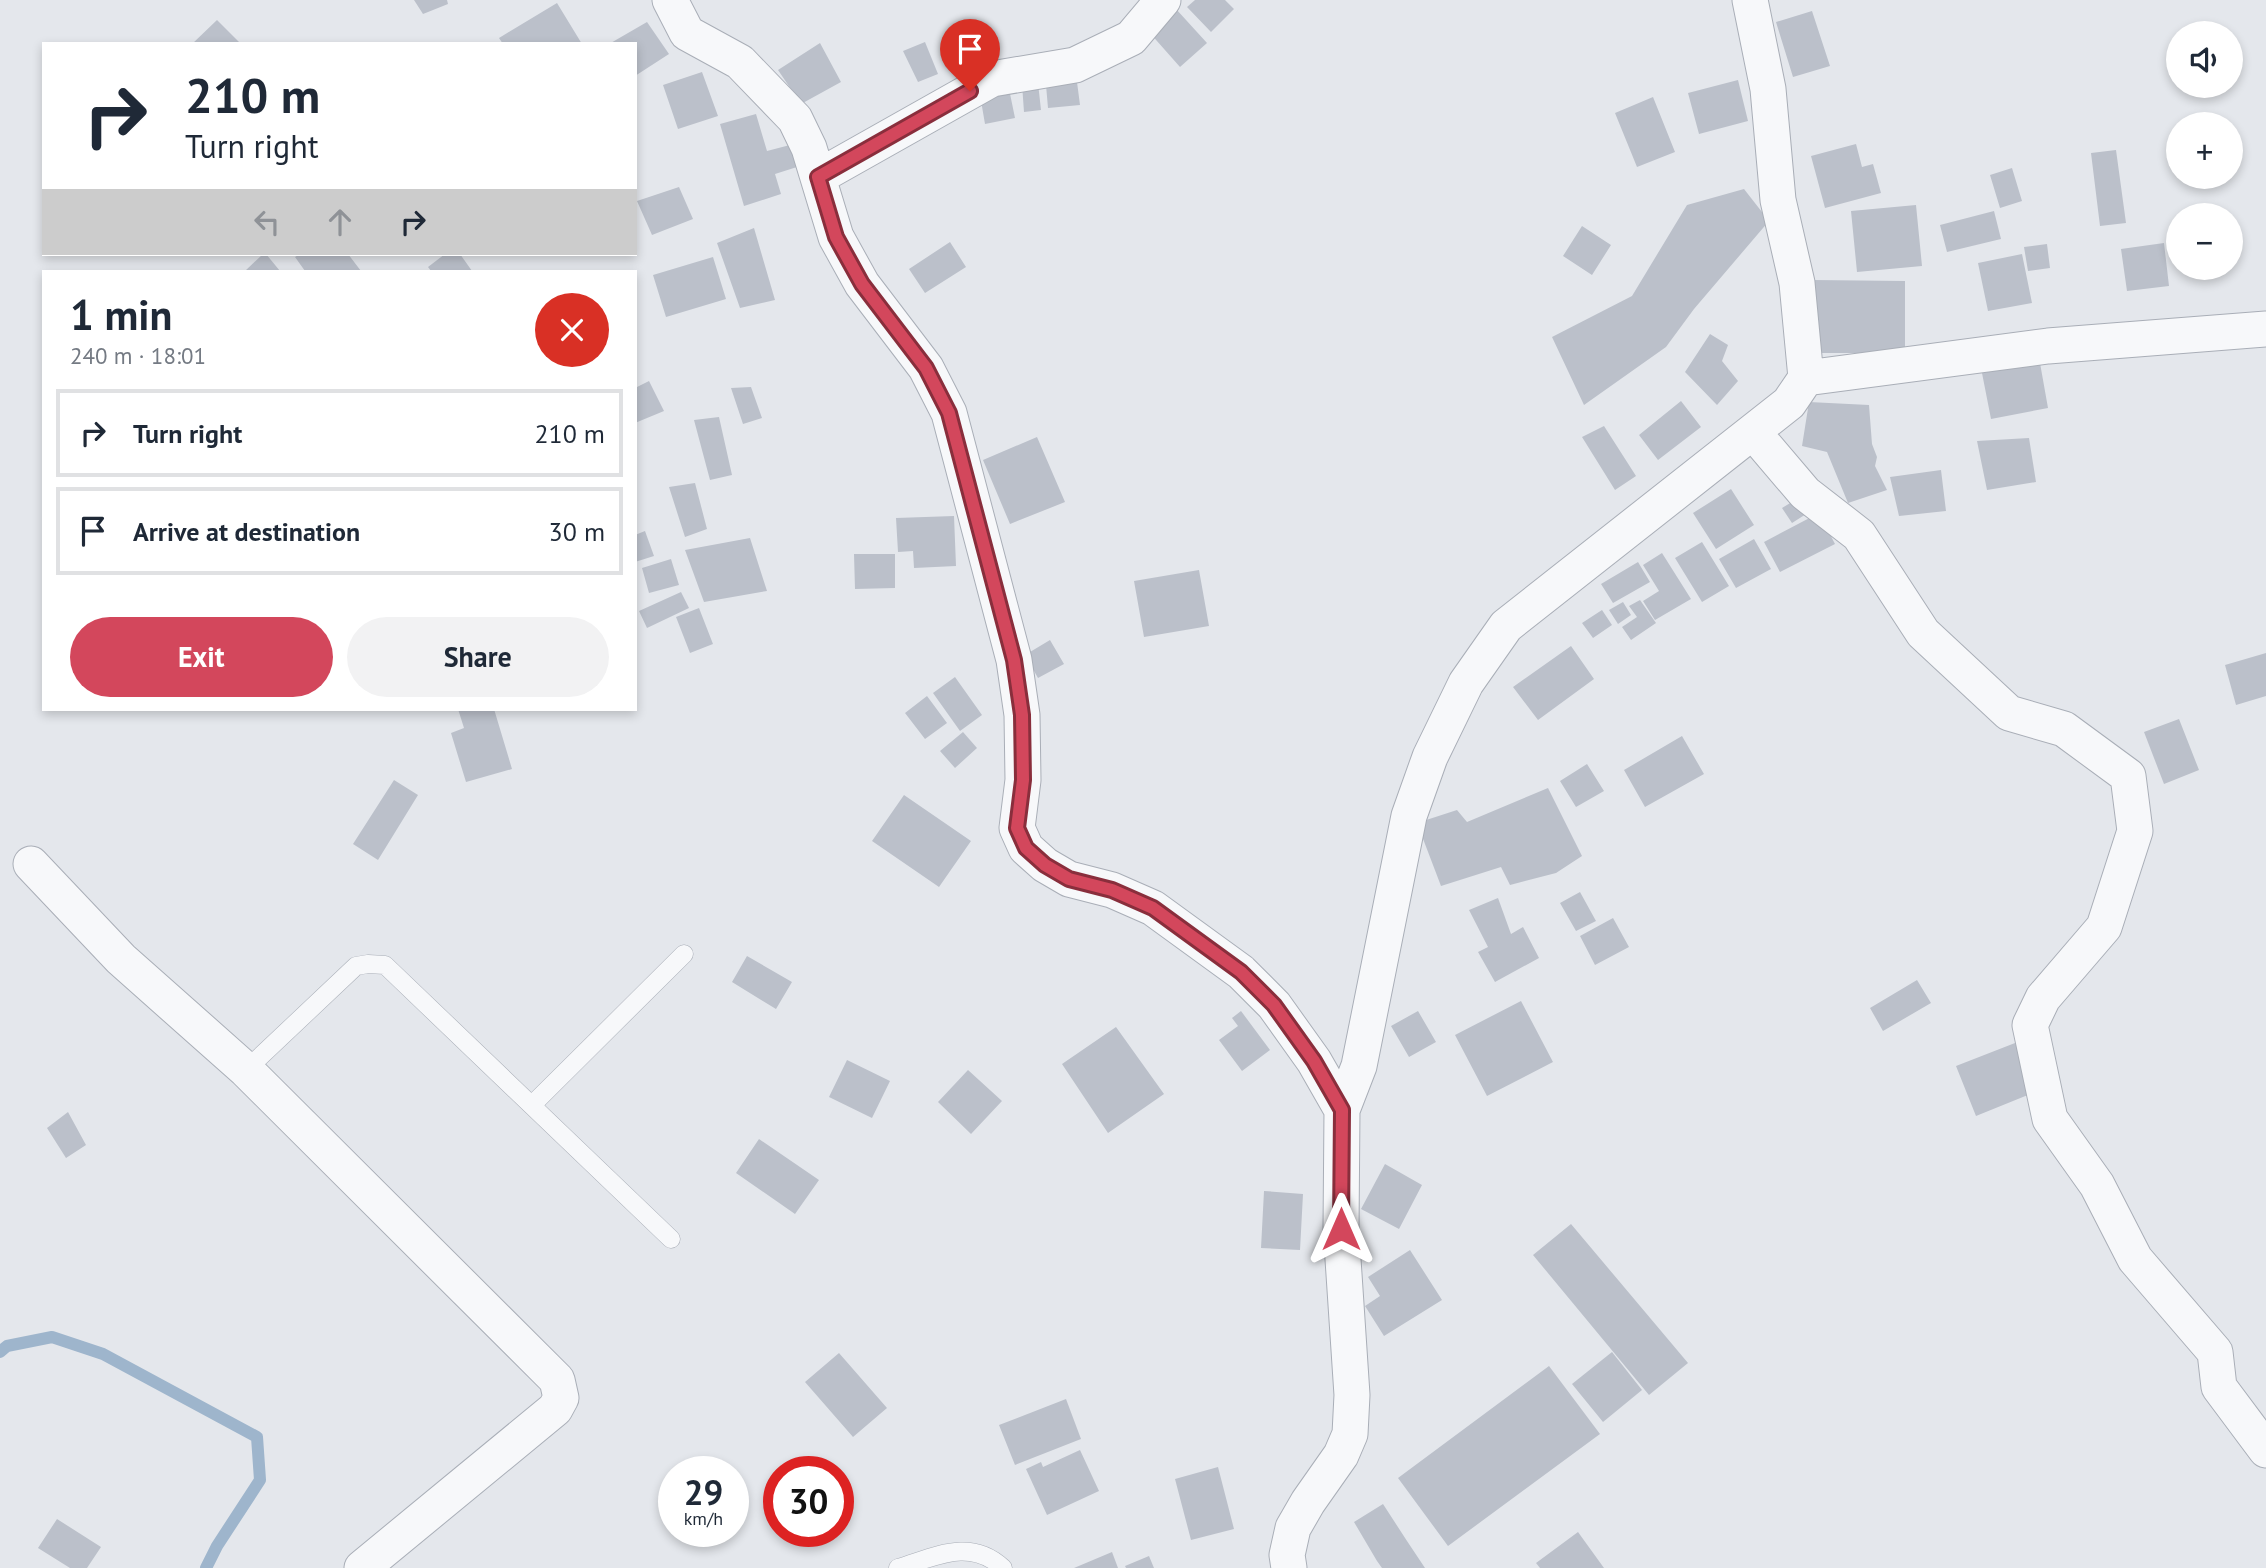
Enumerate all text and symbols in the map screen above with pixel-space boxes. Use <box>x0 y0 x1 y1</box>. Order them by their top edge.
pin <box>940 19 1000 91</box>
map controls <box>2166 21 2243 280</box>
button: sound <box>2166 21 2243 98</box>
icon: arrive <box>951 30 989 68</box>
text: 210 m <box>185 63 320 127</box>
icon: right <box>70 70 161 161</box>
button: + <box>2166 112 2243 189</box>
text: Turn right <box>185 125 319 167</box>
icon: left <box>248 203 286 241</box>
icon: ahead <box>321 203 359 241</box>
icon: right <box>394 203 432 241</box>
button: − <box>2166 203 2243 280</box>
text: 1 min <box>70 287 172 342</box>
button: close <box>535 293 609 367</box>
text: 240 m · 18:01 <box>70 341 206 370</box>
icon: right <box>74 414 112 452</box>
text: Turn right <box>133 417 242 450</box>
text: 210 m <box>534 417 605 450</box>
icon: arrive <box>74 512 112 550</box>
text: Arrive at destination <box>133 515 360 548</box>
text: 30 m <box>549 515 605 548</box>
button: Exit <box>70 617 333 697</box>
button: Share <box>347 617 609 697</box>
position arrow <box>1304 1192 1378 1266</box>
speed limit sign: 30 <box>763 1456 854 1547</box>
text: 29 <box>684 1469 723 1515</box>
text: km/h <box>684 1507 723 1530</box>

